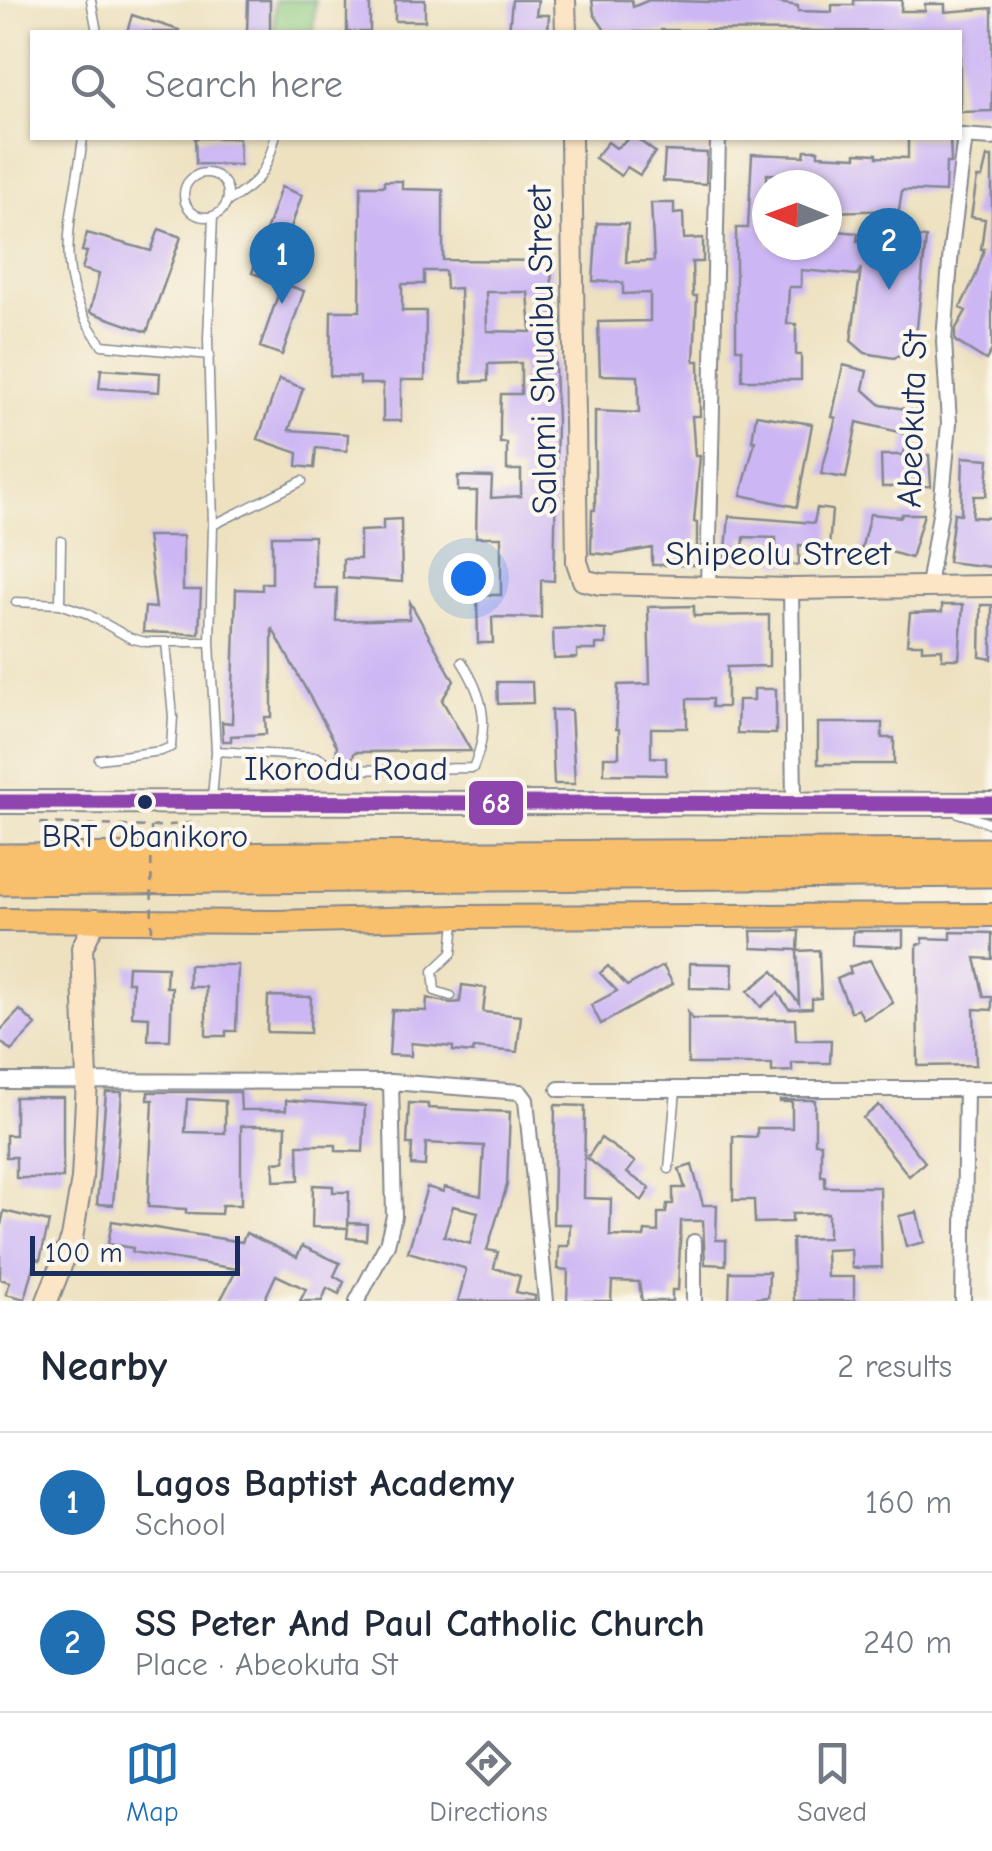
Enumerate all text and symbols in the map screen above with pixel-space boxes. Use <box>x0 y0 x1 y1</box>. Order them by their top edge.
search box <box>30 30 962 140</box>
icon: search <box>65 58 120 113</box>
text: Search here <box>145 63 343 107</box>
north arrow <box>752 170 842 260</box>
street label: Salami Shuaibu Street <box>519 184 565 515</box>
pin: 2 <box>856 208 922 290</box>
pin: 1 <box>250 222 314 304</box>
street label: Abeokuta St <box>888 328 936 509</box>
street label: Shipeolu Street <box>665 533 892 574</box>
your location <box>443 553 494 604</box>
street label: Ikorodu Road <box>244 748 448 789</box>
line badge: 68 <box>467 779 525 827</box>
text: 68 <box>482 788 510 820</box>
marker: BRT Obanikoro <box>135 792 155 812</box>
place label: BRT Obanikoro <box>42 818 248 855</box>
scale bar <box>30 1231 240 1276</box>
text: 100 m <box>45 1237 123 1269</box>
text: Nearby <box>40 1342 167 1391</box>
text: 2 results <box>837 1348 952 1385</box>
text: Lagos Baptist Academy <box>135 1462 514 1506</box>
text: 1 <box>66 1484 79 1521</box>
text: 160 m <box>865 1484 952 1521</box>
text: School <box>135 1506 226 1543</box>
text: SS Peter And Paul Catholic Church <box>135 1602 705 1646</box>
text: 2 <box>65 1624 80 1661</box>
text: 240 m <box>863 1624 952 1661</box>
text: Place · Abeokuta St <box>135 1646 398 1683</box>
tab: Map <box>125 1736 180 1828</box>
tab: Directions <box>429 1736 548 1828</box>
tab: Saved <box>797 1736 867 1828</box>

